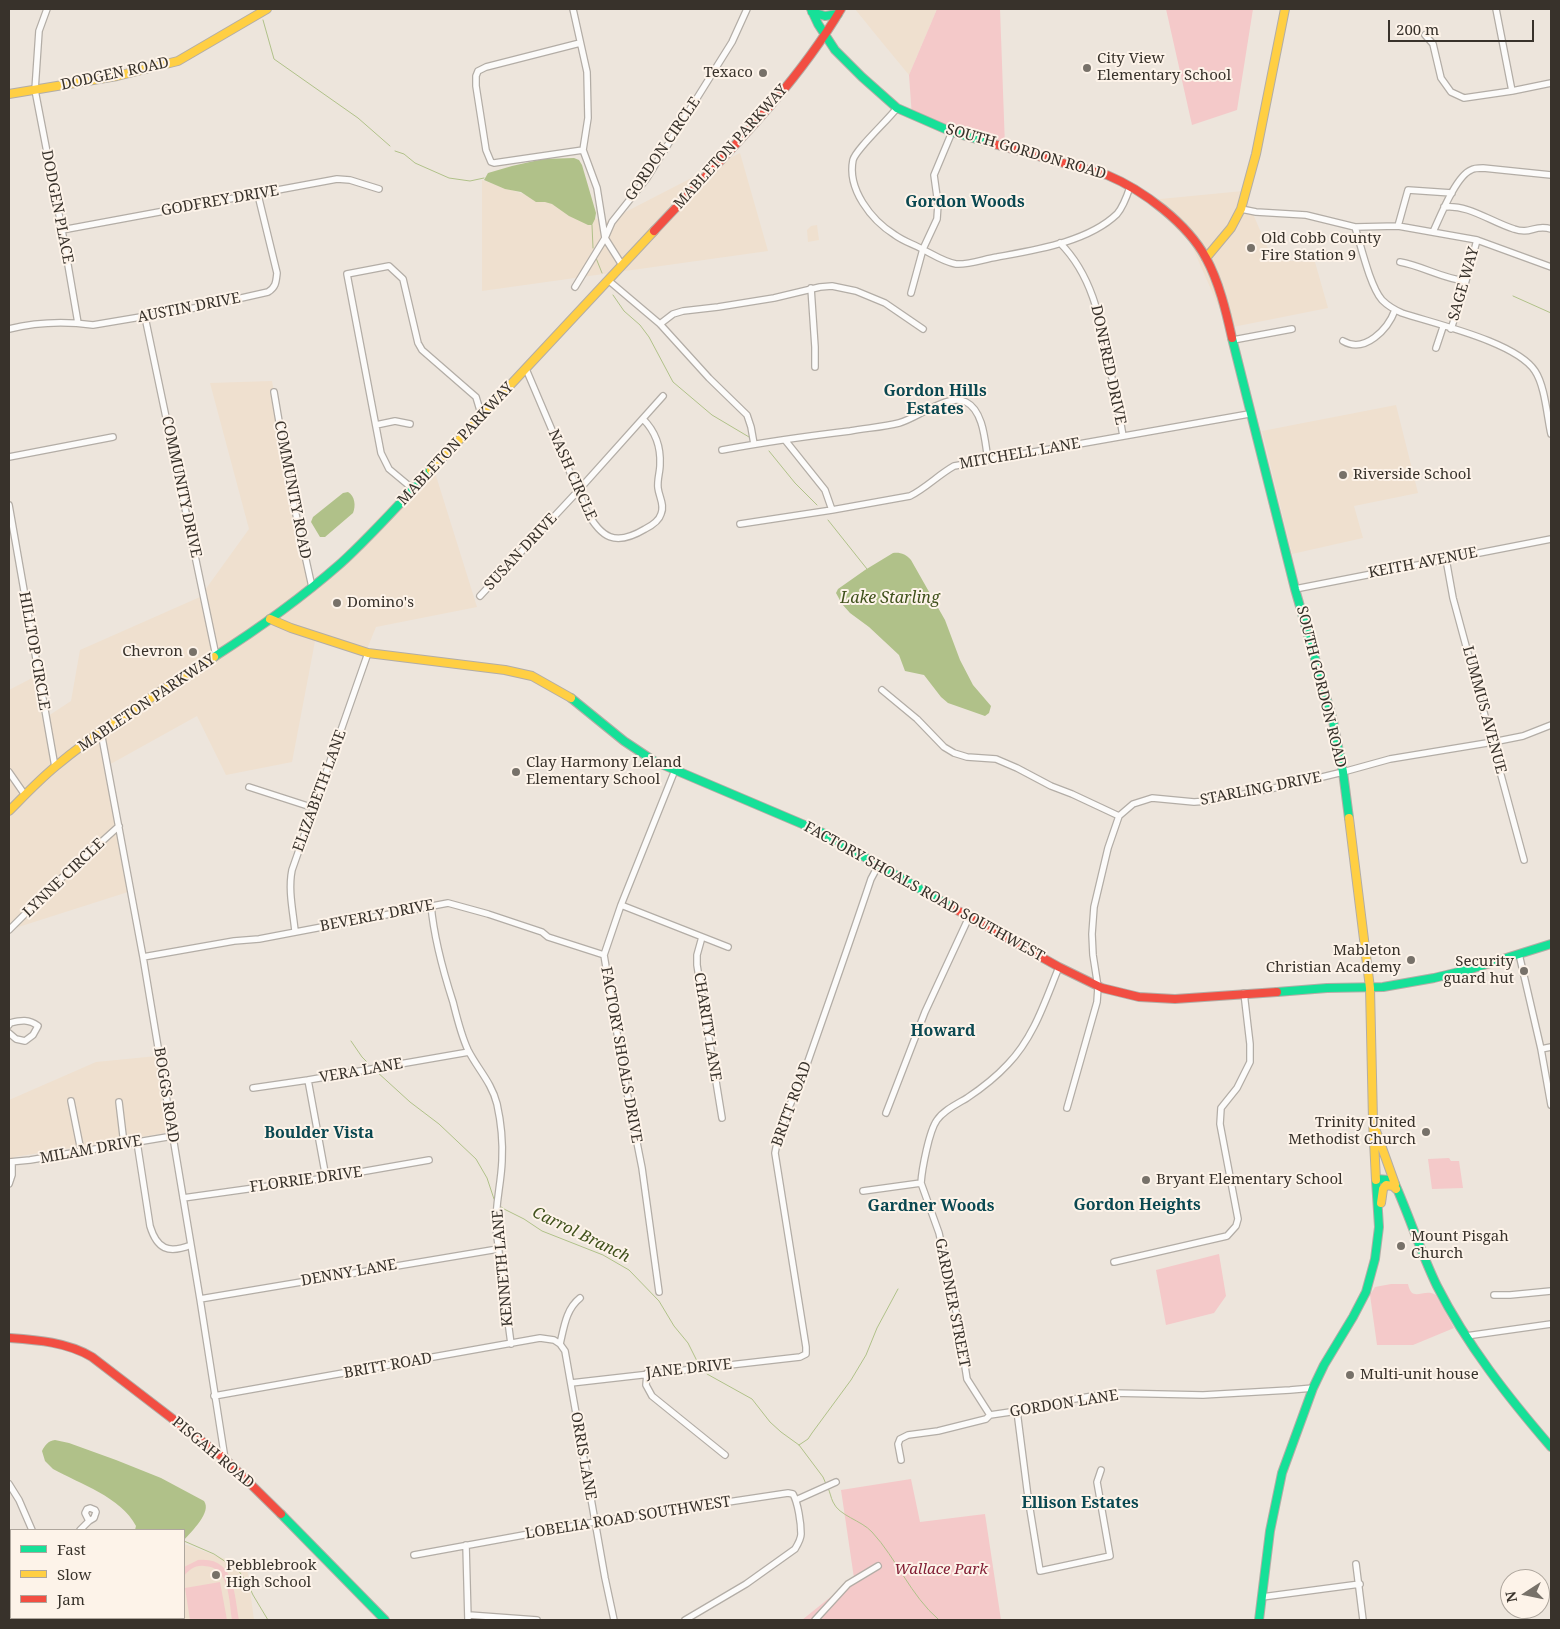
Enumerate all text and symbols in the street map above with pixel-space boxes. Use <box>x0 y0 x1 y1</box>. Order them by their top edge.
scale bar <box>1390 10 1536 42</box>
text: 200 m <box>1396 19 1439 39</box>
place label: City View Elementary School <box>1097 50 1231 85</box>
street label: DODGEN ROAD <box>59 54 171 94</box>
marker: City View Elementary School <box>1081 62 1093 74</box>
place label: Texaco <box>703 64 753 82</box>
marker: Texaco <box>757 67 769 79</box>
street label: MABLETON PARKWAY <box>670 81 792 213</box>
street label: GORDON CIRCLE <box>622 94 704 204</box>
street label: SOUTH GORDON ROAD <box>944 120 1108 184</box>
street label: DODGEN PLACE <box>37 149 77 265</box>
street label: GODFREY DRIVE <box>160 182 280 220</box>
district label: Gordon Woods <box>905 192 1025 212</box>
place label: Old Cobb County Fire Station 9 <box>1261 230 1381 265</box>
marker: Old Cobb County Fire Station 9 <box>1245 242 1257 254</box>
street label: SAGE WAY <box>1445 245 1483 323</box>
street label: AUSTIN DRIVE <box>136 289 242 327</box>
street label: DONFRED DRIVE <box>1087 303 1129 427</box>
street label: MABLETON PARKWAY <box>394 379 518 509</box>
district label: Gordon Hills Estates <box>883 381 987 419</box>
street label: COMMUNITY DRIVE <box>157 415 205 559</box>
street label: COMMUNITY ROAD <box>270 419 314 561</box>
street label: NASH CIRCLE <box>544 427 600 523</box>
street label: MITCHELL LANE <box>958 435 1082 473</box>
place label: Riverside School <box>1353 466 1471 484</box>
marker: Riverside School <box>1337 469 1349 481</box>
street label: SUSAN DRIVE <box>481 510 561 594</box>
street label: KEITH AVENUE <box>1367 544 1479 582</box>
water label: Lake Starling <box>840 588 940 608</box>
street label: HILLTOP CIRCLE <box>15 590 53 712</box>
place label: Domino's <box>347 594 414 612</box>
marker: Domino's <box>331 597 343 609</box>
street label: SOUTH GORDON ROAD <box>1292 604 1350 770</box>
place label: Chevron <box>122 643 183 661</box>
street label: LUMMUS AVENUE <box>1458 644 1510 776</box>
marker: Chevron <box>187 646 199 658</box>
street label: MABLETON PARKWAY <box>75 650 219 756</box>
street label: ELIZABETH LANE <box>290 728 350 854</box>
place label: Clay Harmony Leland Elementary School <box>526 754 682 789</box>
marker: Clay Harmony Leland Elementary School <box>510 766 522 778</box>
street label: STARLING DRIVE <box>1199 768 1323 810</box>
street label: FACTORY SHOALS ROAD SOUTHWEST <box>801 818 1047 966</box>
street label: LYNNE CIRCLE <box>20 835 108 921</box>
street label: BEVERLY DRIVE <box>319 896 435 936</box>
place label: Mableton Christian Academy <box>1266 942 1401 977</box>
place label: Security guard hut <box>1443 953 1514 988</box>
marker: Mableton Christian Academy <box>1405 954 1417 966</box>
marker: Security guard hut <box>1518 965 1530 977</box>
street label: FACTORY SHOALS DRIVE <box>597 966 645 1144</box>
street label: CHARITY LANE <box>689 971 725 1083</box>
district label: Howard <box>911 1021 975 1041</box>
street label: BOGGS ROAD <box>150 1046 182 1144</box>
street label: VERA LANE <box>318 1055 404 1087</box>
street label: BRITT ROAD <box>768 1059 816 1149</box>
place label: Trinity United Methodist Church <box>1288 1114 1416 1149</box>
district label: Boulder Vista <box>264 1123 374 1143</box>
marker: Trinity United Methodist Church <box>1420 1126 1432 1138</box>
street label: MILAM DRIVE <box>39 1132 143 1168</box>
street label: FLORRIE DRIVE <box>249 1163 363 1197</box>
place label: Bryant Elementary School <box>1156 1171 1343 1189</box>
marker: Bryant Elementary School <box>1140 1174 1152 1186</box>
district label: Gordon Heights <box>1073 1195 1201 1215</box>
district label: Gardner Woods <box>868 1196 994 1216</box>
water label: Carrol Branch <box>529 1203 633 1267</box>
street label: KENNETH LANE <box>489 1209 517 1327</box>
place label: Mount Pisgah Church <box>1411 1228 1509 1263</box>
street label: GARDNER STREET <box>931 1237 973 1369</box>
marker: Mount Pisgah Church <box>1395 1240 1407 1252</box>
street label: DENNY LANE <box>300 1256 398 1290</box>
street label: BRITT ROAD <box>342 1349 434 1383</box>
street label: JANE DRIVE <box>645 1356 733 1382</box>
place label: Multi-unit house <box>1360 1366 1479 1384</box>
marker: Multi-unit house <box>1344 1369 1356 1381</box>
street label: GORDON LANE <box>1008 1387 1120 1421</box>
street label: ORRIS LANE <box>566 1411 600 1501</box>
street label: PISGAH ROAD <box>168 1413 258 1493</box>
street label: LOBELIA ROAD SOUTHWEST <box>524 1493 732 1543</box>
district label: Ellison Estates <box>1021 1493 1139 1513</box>
legend <box>10 1529 185 1619</box>
text: Fast <box>57 1539 86 1559</box>
place label: Pebblebrook High School <box>226 1557 317 1592</box>
park label: Wallace Park <box>894 1561 988 1579</box>
text: Slow <box>57 1564 91 1584</box>
marker: Pebblebrook High School <box>210 1569 222 1581</box>
north arrow <box>1500 1569 1550 1619</box>
text: Jam <box>57 1589 85 1609</box>
text: N <box>1500 1590 1521 1604</box>

